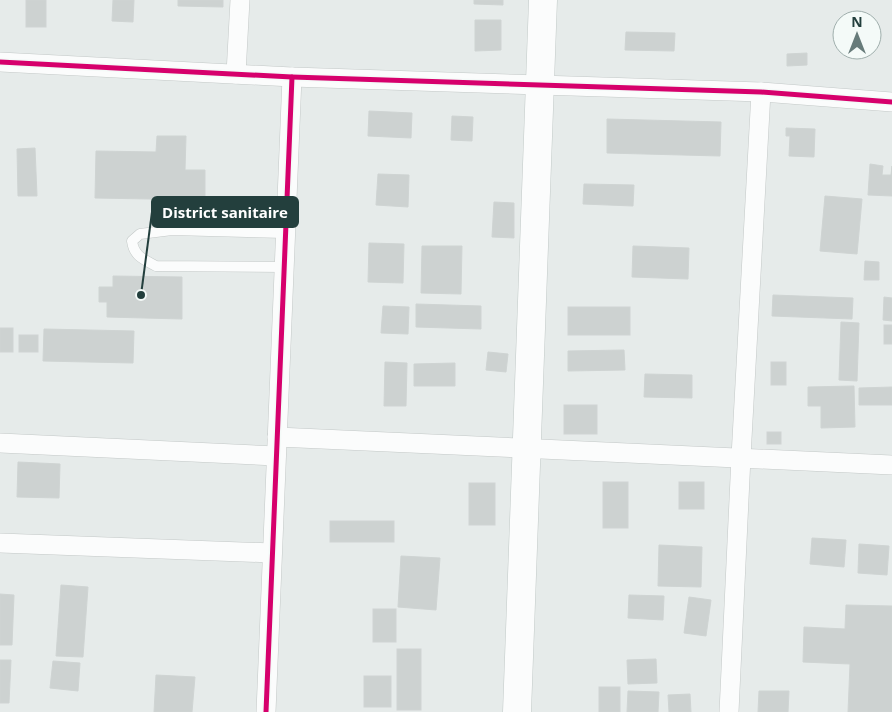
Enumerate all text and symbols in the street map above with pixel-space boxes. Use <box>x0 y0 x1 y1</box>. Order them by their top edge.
north arrow <box>832 10 882 60</box>
text: N <box>851 12 863 31</box>
callout: District sanitaire <box>152 197 298 227</box>
text: District sanitaire <box>162 202 288 222</box>

